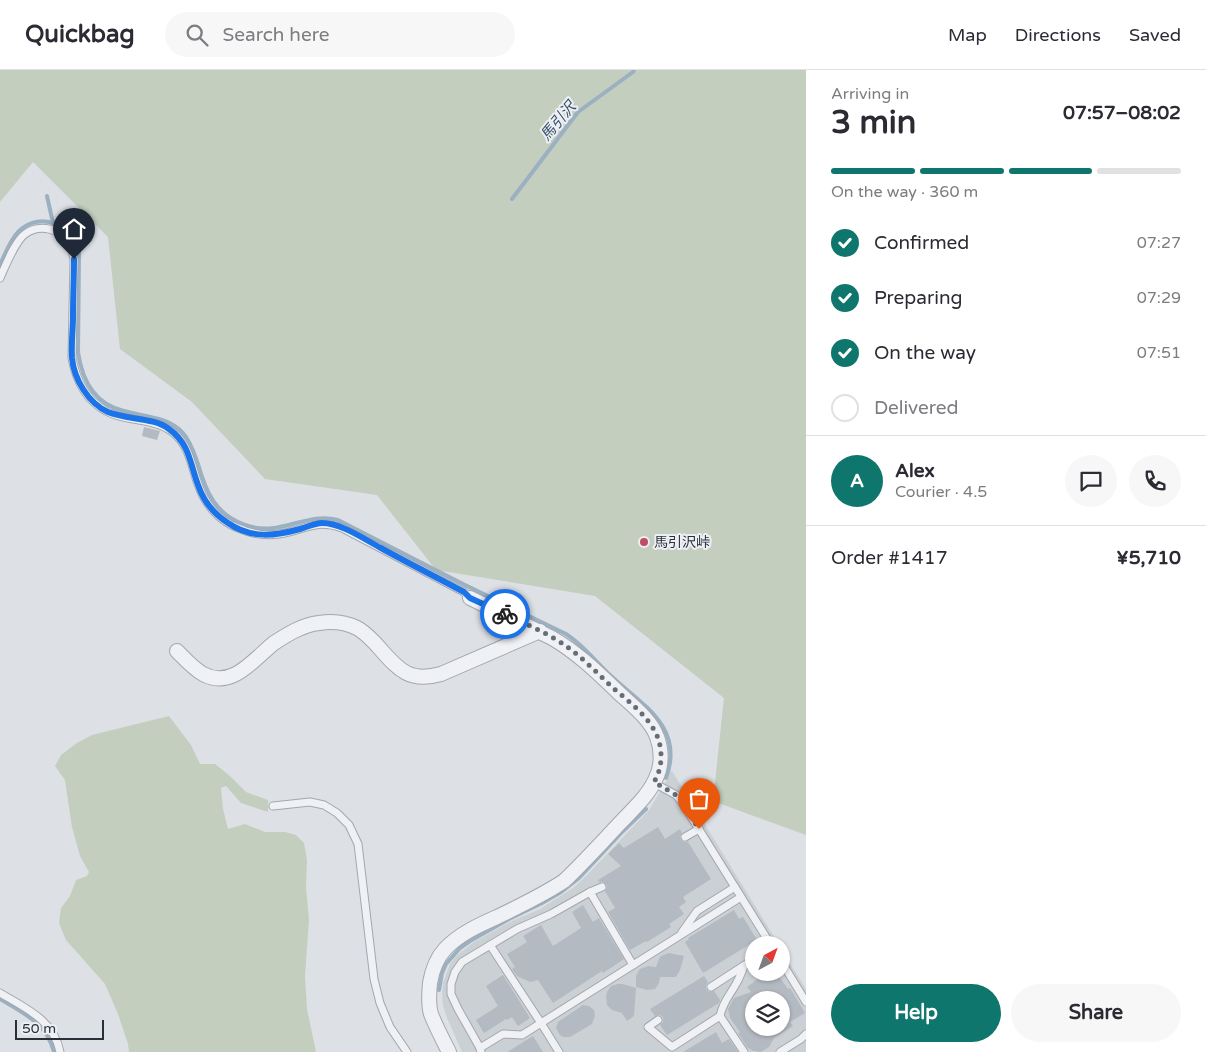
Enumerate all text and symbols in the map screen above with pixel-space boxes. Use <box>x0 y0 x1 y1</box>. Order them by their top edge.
search box <box>165 12 515 57</box>
text: Quickbag <box>25 20 135 49</box>
icon: search <box>183 21 211 49</box>
text: Search here <box>223 24 329 46</box>
text: Map <box>948 24 987 46</box>
text: Directions <box>1015 24 1101 46</box>
text: Saved <box>1129 24 1181 46</box>
text: Arriving in <box>831 84 909 104</box>
water label: 馬引沢 <box>537 96 581 144</box>
text: 07:57–08:02 <box>1063 102 1181 124</box>
text: 3 min <box>831 104 916 142</box>
text: On the way · 360 m <box>831 182 978 202</box>
pin <box>53 208 95 259</box>
icon: home <box>60 215 88 243</box>
icon: check <box>831 229 859 257</box>
text: Confirmed <box>874 232 969 254</box>
text: 07:27 <box>1137 233 1181 253</box>
icon: check <box>831 284 859 312</box>
text: Preparing <box>874 287 963 309</box>
text: 07:29 <box>1137 288 1181 308</box>
icon: check <box>831 339 859 367</box>
text: On the way <box>874 342 976 364</box>
text: 07:51 <box>1137 343 1181 363</box>
text: Delivered <box>874 397 959 419</box>
button: chat <box>1065 455 1117 507</box>
button: phone <box>1129 455 1181 507</box>
text: Alex <box>895 460 935 482</box>
text: A <box>850 470 864 492</box>
text: Courier · 4.5 <box>895 482 987 502</box>
place label: 馬引沢峠 <box>654 534 710 551</box>
marker: 馬引沢峠 <box>638 536 650 548</box>
text: Order #1417 <box>831 547 948 569</box>
text: ¥5,710 <box>1116 547 1181 569</box>
courier <box>480 589 530 639</box>
icon: bike <box>491 600 519 628</box>
pin <box>678 778 720 829</box>
icon: bag <box>685 785 713 813</box>
north arrow <box>745 936 790 981</box>
map controls <box>745 936 790 1036</box>
button: Help <box>831 984 1001 1042</box>
button: Share <box>1011 984 1181 1042</box>
button: layers <box>745 991 790 1036</box>
scale bar <box>15 1017 104 1040</box>
text: 50 m <box>22 1020 56 1037</box>

